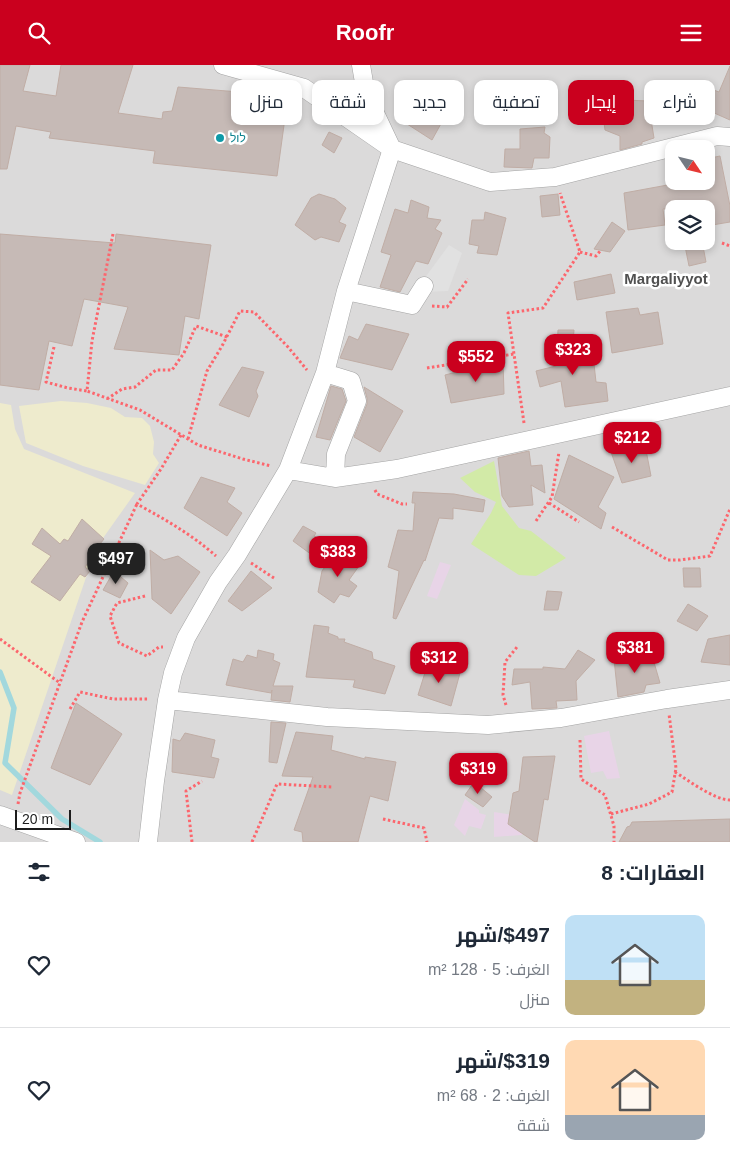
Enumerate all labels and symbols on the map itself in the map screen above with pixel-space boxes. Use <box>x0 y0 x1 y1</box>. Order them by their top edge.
place label: לול <box>230 131 246 145</box>
marker: לול <box>214 132 226 144</box>
north arrow <box>665 140 715 190</box>
district label: Margaliyyot <box>624 270 708 287</box>
pin: $323 <box>543 333 603 376</box>
pin: $552 <box>446 341 506 383</box>
pin: $212 <box>602 421 662 464</box>
pin: $383 <box>308 535 368 578</box>
pin: $497 <box>86 543 146 585</box>
pin: $381 <box>605 631 665 674</box>
pin: $312 <box>409 641 469 684</box>
pin: $319 <box>448 753 508 795</box>
scale bar <box>15 807 71 830</box>

